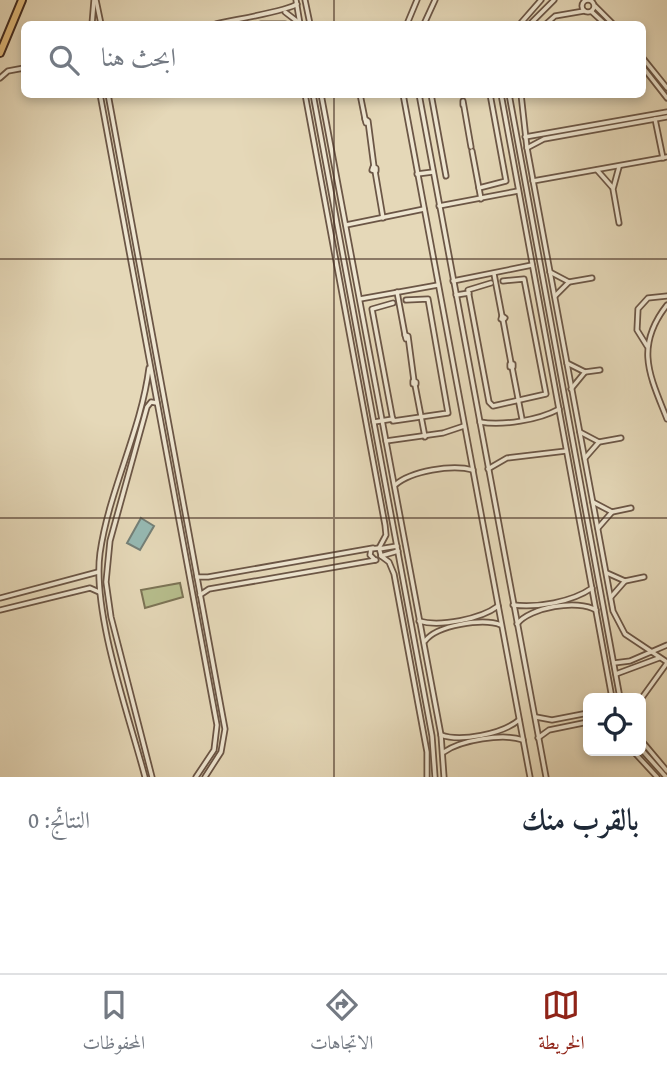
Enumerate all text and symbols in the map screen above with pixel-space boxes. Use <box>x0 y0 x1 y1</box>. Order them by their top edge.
search box <box>21 21 646 98</box>
text: ابحث هنا <box>101 37 176 76</box>
icon: search <box>45 41 83 79</box>
map controls <box>583 693 646 756</box>
button: locate <box>583 693 646 756</box>
text: بالقرب منك <box>522 797 639 841</box>
text: النتائج: 0 <box>28 803 90 836</box>
tab: المحفوظات <box>82 986 145 1061</box>
tab: الاتجاهات <box>310 986 373 1061</box>
tab: الخريطة <box>538 986 585 1061</box>

